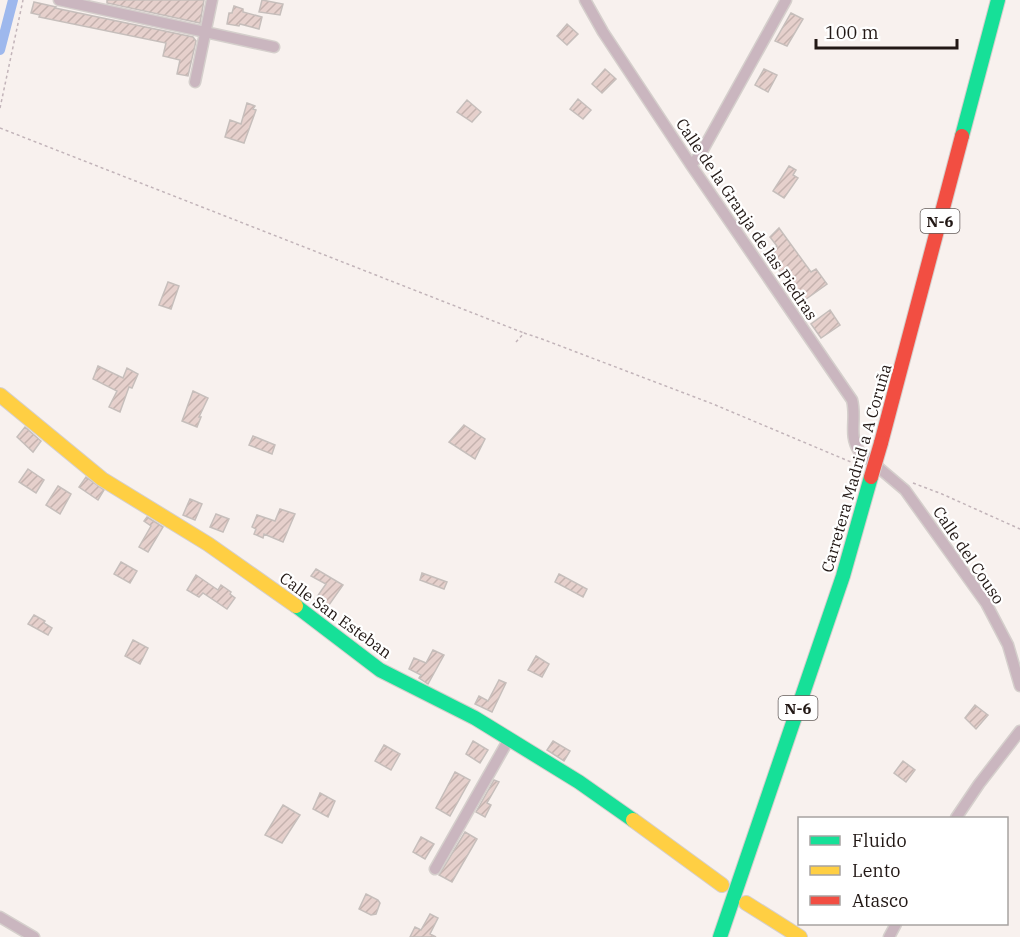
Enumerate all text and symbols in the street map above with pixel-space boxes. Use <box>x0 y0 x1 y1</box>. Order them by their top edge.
scale bar <box>816 12 957 50</box>
text: 100 m <box>825 21 879 44</box>
street label: Calle de la Granja de las Piedras <box>672 114 822 324</box>
road number: N-6 <box>920 209 960 233</box>
street label: Carretera Madrid a A Coruña <box>817 361 895 575</box>
street label: Calle del Couso <box>929 502 1009 608</box>
street label: Calle San Esteban <box>276 568 396 662</box>
road number: N-6 <box>778 696 818 720</box>
legend <box>798 817 1008 925</box>
text: Fluido <box>852 829 907 852</box>
text: Lento <box>852 859 900 882</box>
text: Atasco <box>852 889 908 912</box>

